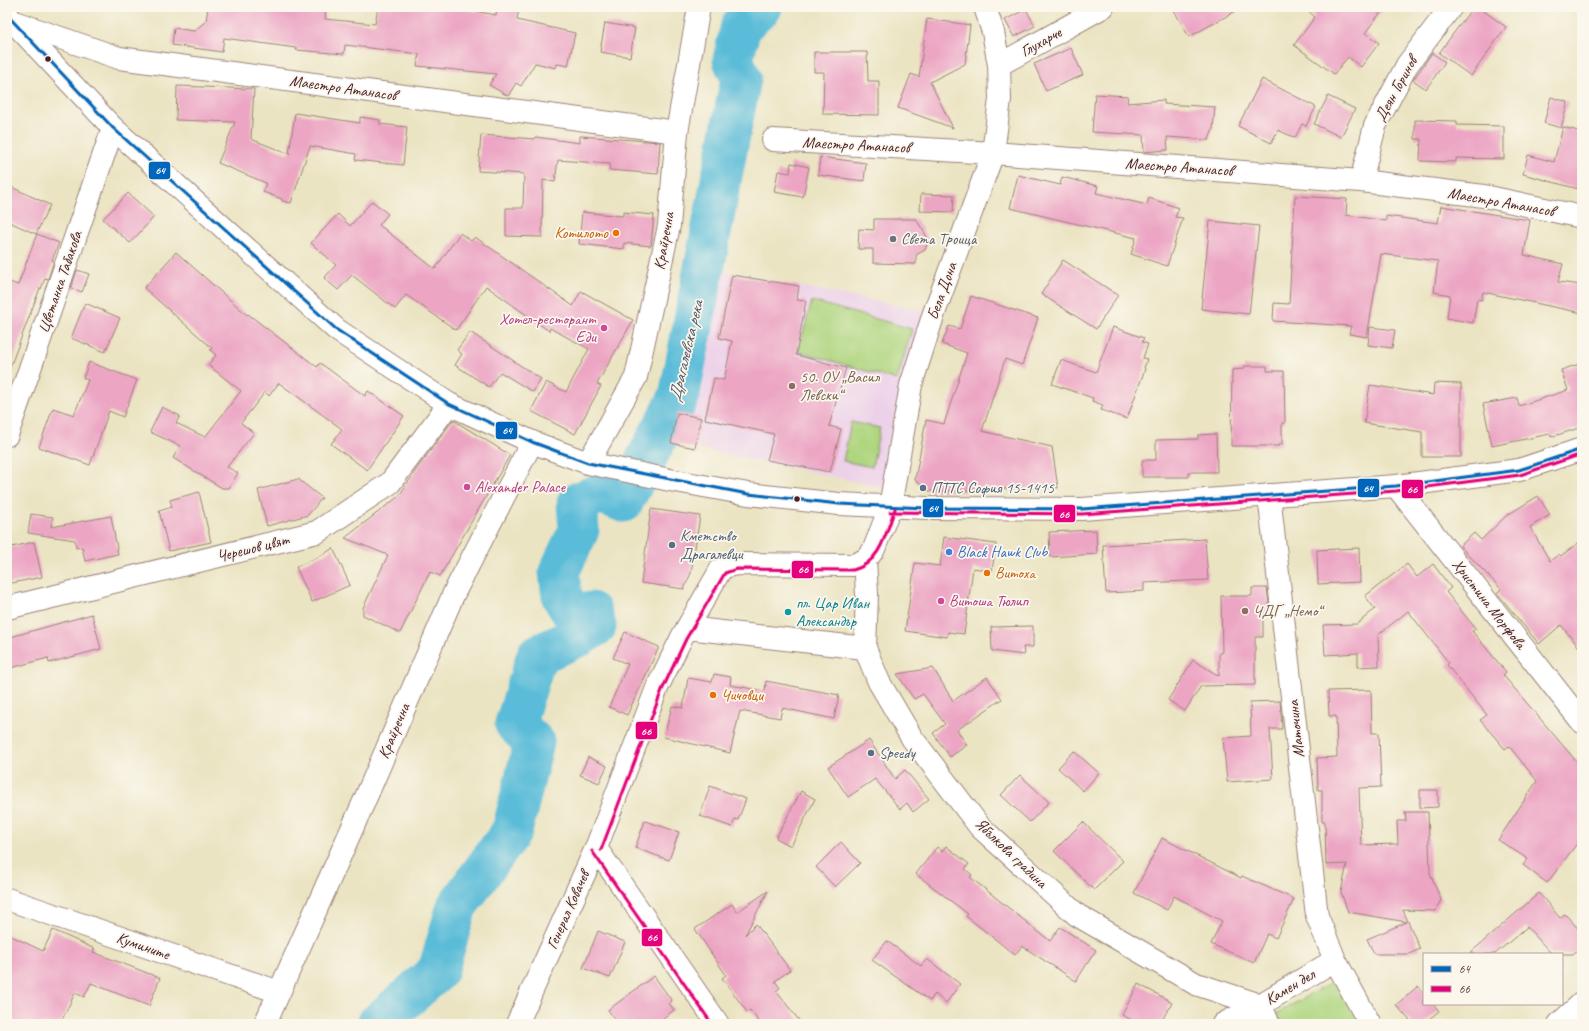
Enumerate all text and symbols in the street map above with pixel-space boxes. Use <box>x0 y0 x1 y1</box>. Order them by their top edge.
street label: Глухарче <box>1017 22 1067 61</box>
street label: Деян Горинов <box>1370 49 1424 125</box>
unlabelled marker <box>43 54 53 64</box>
street label: Маестро Атанасов <box>288 71 402 106</box>
street label: Маестро Атанасов <box>802 132 914 158</box>
street label: Маестро Атанасов <box>1125 153 1238 181</box>
line badge: 64 <box>148 161 171 180</box>
text: 64 <box>155 163 167 177</box>
street label: Маестро Атанасов <box>1446 183 1560 222</box>
street label: Крайречна <box>649 209 679 271</box>
place label: Котилото <box>555 223 609 243</box>
street label: Цветанка Табакова <box>33 228 87 336</box>
marker: Котилото <box>611 228 621 238</box>
place label: Света Троица <box>901 229 978 249</box>
marker: Света Троица <box>888 234 898 244</box>
street label: Бела Дона <box>922 259 962 323</box>
water label: Драгалевска река <box>664 297 708 404</box>
place label: Хотел-ресторант Еди <box>499 309 597 347</box>
marker: Хотел-ресторант Еди <box>599 323 609 333</box>
place label: 50. ОУ „Васил Левски“ <box>800 367 880 405</box>
marker: 50. ОУ „Васил Левски“ <box>787 381 797 391</box>
line badge: 64 <box>495 421 518 440</box>
text: 64 <box>502 423 514 437</box>
place label: Alexander Palace <box>475 477 567 497</box>
place label: ПТТС София 15-1415 <box>931 478 1055 498</box>
line badge: 64 <box>1357 478 1380 498</box>
line badge: 66 <box>1401 479 1424 499</box>
text: 64 <box>1363 481 1375 495</box>
marker: Alexander Palace <box>462 482 472 492</box>
text: 66 <box>1407 482 1418 496</box>
marker: ПТТС София 15-1415 <box>918 483 928 493</box>
unlabelled marker <box>792 494 802 504</box>
line badge: 64 <box>922 498 944 518</box>
text: 64 <box>928 501 940 515</box>
line badge: 66 <box>1053 504 1076 523</box>
text: 66 <box>1059 507 1070 521</box>
place label: Кметство Драгалевци <box>680 526 744 564</box>
street label: Черешов цвят <box>215 529 292 567</box>
marker: Кметство Драгалевци <box>667 540 677 550</box>
place label: Black Hawk Club <box>957 542 1048 562</box>
marker: Black Hawk Club <box>944 547 954 557</box>
street label: Христина Морфова <box>1448 555 1531 654</box>
line badge: 66 <box>791 560 814 579</box>
text: 66 <box>798 562 809 576</box>
place label: Витоха <box>995 563 1036 583</box>
marker: Витоха <box>982 568 992 578</box>
place label: Витоша Тюлип <box>949 591 1029 611</box>
place label: пл. Цар Иван Александър <box>796 593 870 631</box>
marker: Витоша Тюлип <box>936 596 946 606</box>
place label: ЧДГ „Немо“ <box>1253 601 1325 621</box>
marker: ЧДГ „Немо“ <box>1240 606 1250 616</box>
marker: пл. Цар Иван Александър <box>783 607 793 617</box>
place label: Чичовци <box>721 685 764 705</box>
marker: Чичовци <box>708 690 718 700</box>
street label: Маточина <box>1283 698 1309 759</box>
street label: Крайречна <box>373 699 415 762</box>
line badge: 66 <box>635 721 658 740</box>
text: 66 <box>641 724 652 738</box>
place label: Speedy <box>879 743 917 763</box>
marker: Speedy <box>866 748 876 758</box>
street label: Ябълкова градина <box>971 814 1052 893</box>
street label: Генерал Ковачев <box>542 865 595 952</box>
street label: Кумините <box>114 928 174 965</box>
line badge: 66 <box>641 928 663 947</box>
text: 66 <box>647 930 658 944</box>
legend <box>1423 953 1563 1005</box>
text: 64 <box>1459 961 1471 977</box>
street label: Камен дел <box>1262 964 1320 1010</box>
text: 66 <box>1459 981 1470 997</box>

